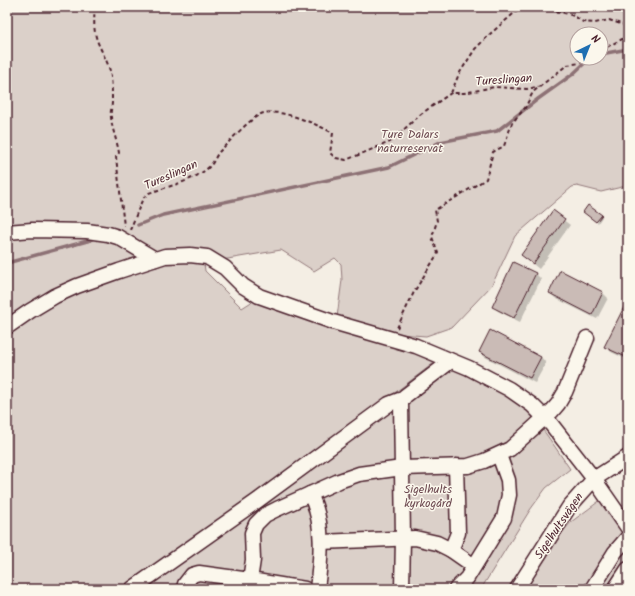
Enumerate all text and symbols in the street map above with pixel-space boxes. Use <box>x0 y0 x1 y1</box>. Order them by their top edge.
north arrow <box>569 26 609 66</box>
text: N <box>586 30 604 48</box>
street label: Tureslingan <box>475 69 533 91</box>
park label: Ture Dalars naturreservat <box>377 125 443 158</box>
street label: Tureslingan <box>141 155 201 195</box>
park label: Sigelhults kyrkogård <box>404 480 453 513</box>
street label: Sigelhultsvägen <box>530 489 588 563</box>

